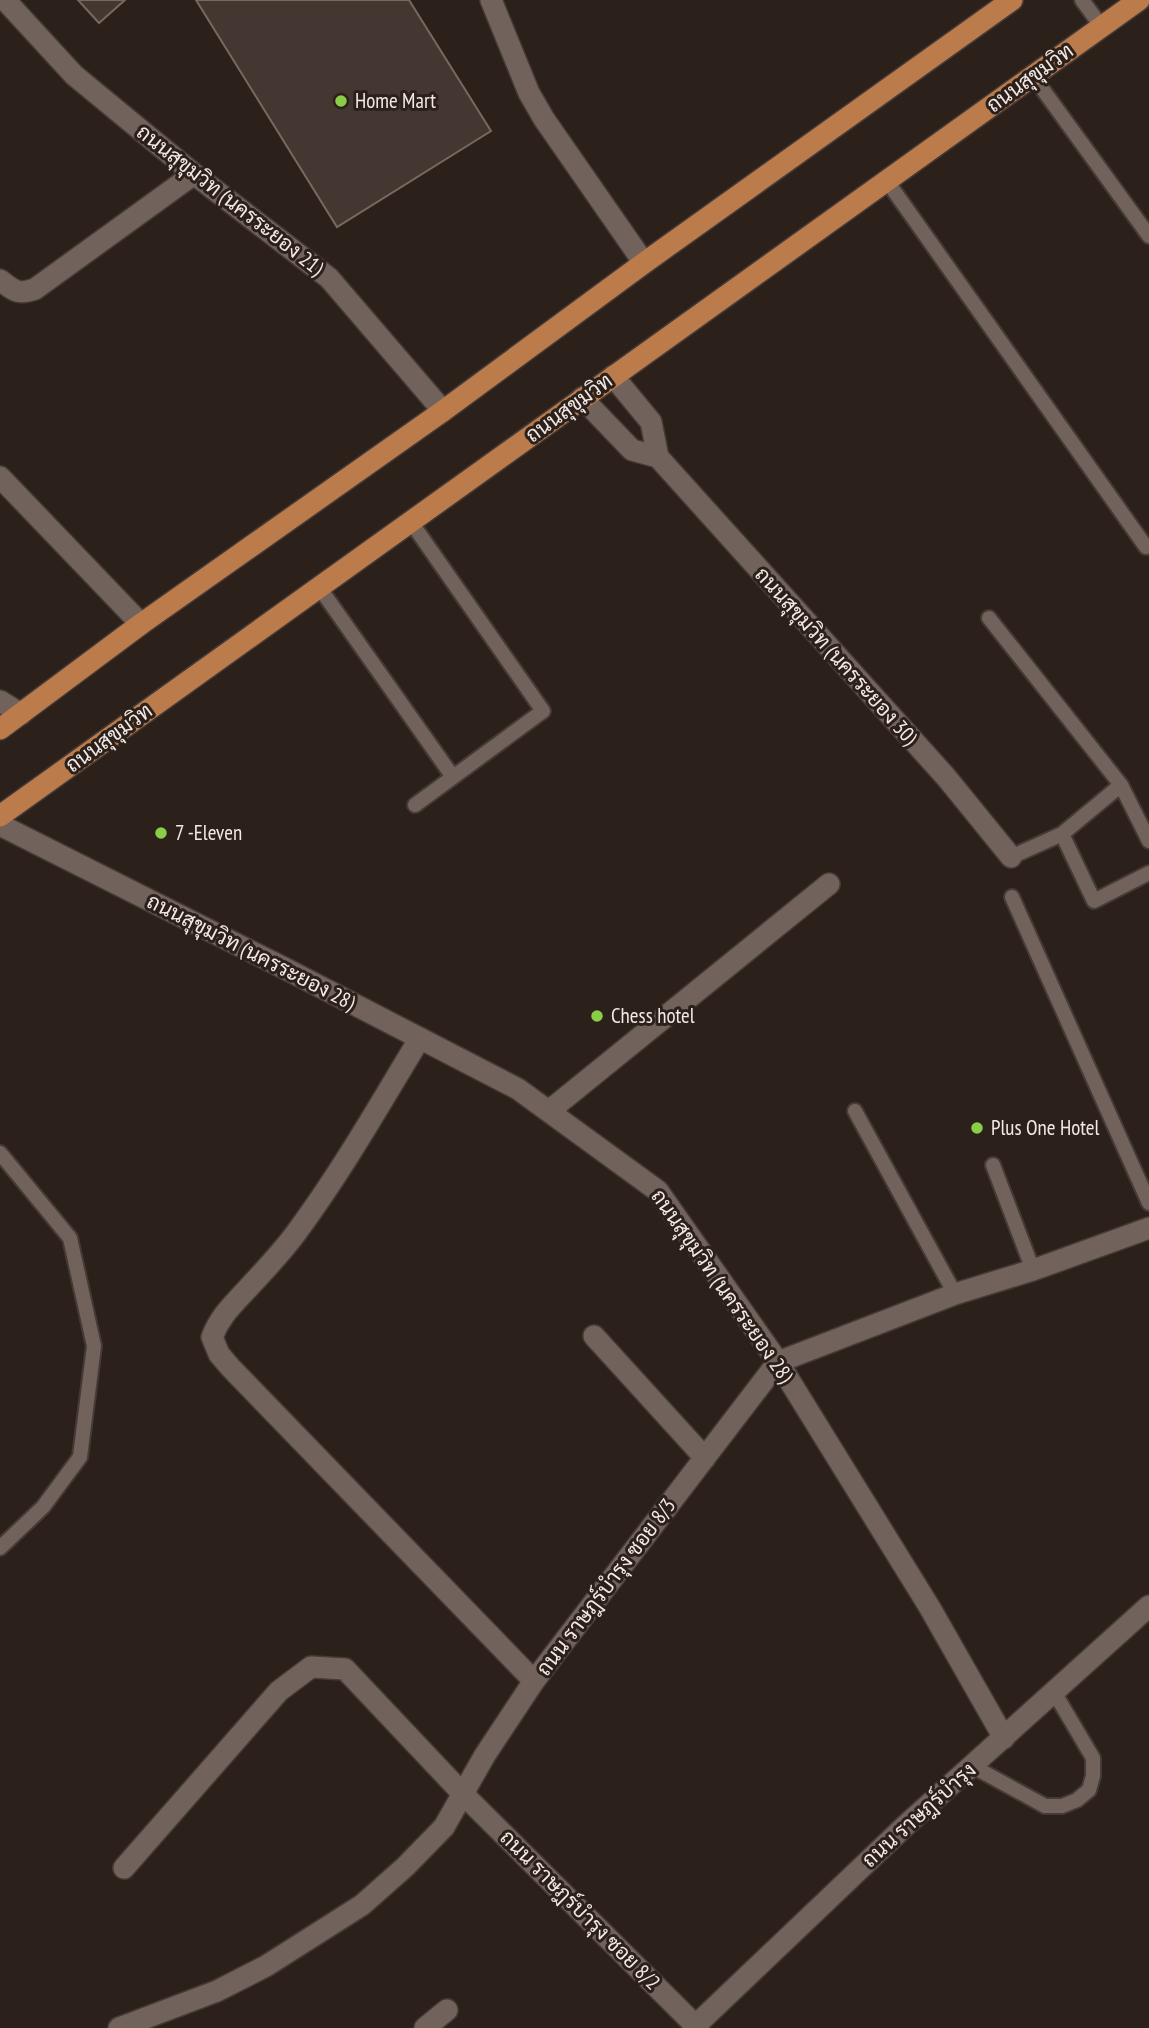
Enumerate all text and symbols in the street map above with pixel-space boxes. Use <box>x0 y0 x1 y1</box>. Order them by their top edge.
street label: ถนนสุขุมวิท <box>981 37 1079 119</box>
place label: Home Mart <box>355 87 436 114</box>
marker: Home Mart <box>333 93 349 109</box>
street label: ถนนสุขุมวิท (นครระยอง 21) <box>131 118 329 282</box>
street label: ถนนสุขุมวิท <box>520 367 618 449</box>
street label: ถนนสุขุมวิท (นครระยอง 30) <box>749 561 923 751</box>
street label: ถนนสุขุมวิท <box>60 697 158 779</box>
place label: 7 -Eleven <box>175 819 242 846</box>
marker: 7 -Eleven <box>153 825 169 841</box>
street label: ถนนสุขุมวิท (นครระยอง 28) <box>142 887 360 1017</box>
place label: Chess hotel <box>611 1002 695 1029</box>
marker: Chess hotel <box>589 1008 605 1024</box>
place label: Plus One Hotel <box>991 1114 1100 1141</box>
marker: Plus One Hotel <box>969 1120 985 1136</box>
street label: ถนนสุขุมวิท (นครระยอง 28) <box>645 1184 800 1388</box>
street label: ถนน ราษฎร์บำรุง ซอย 8/3 <box>530 1492 682 1682</box>
street label: ถนน ราษฎร์บำรุง <box>856 1756 982 1874</box>
street label: ถนน ราษฎร์บำรุง ซอย 8/2 <box>494 1824 666 1996</box>

